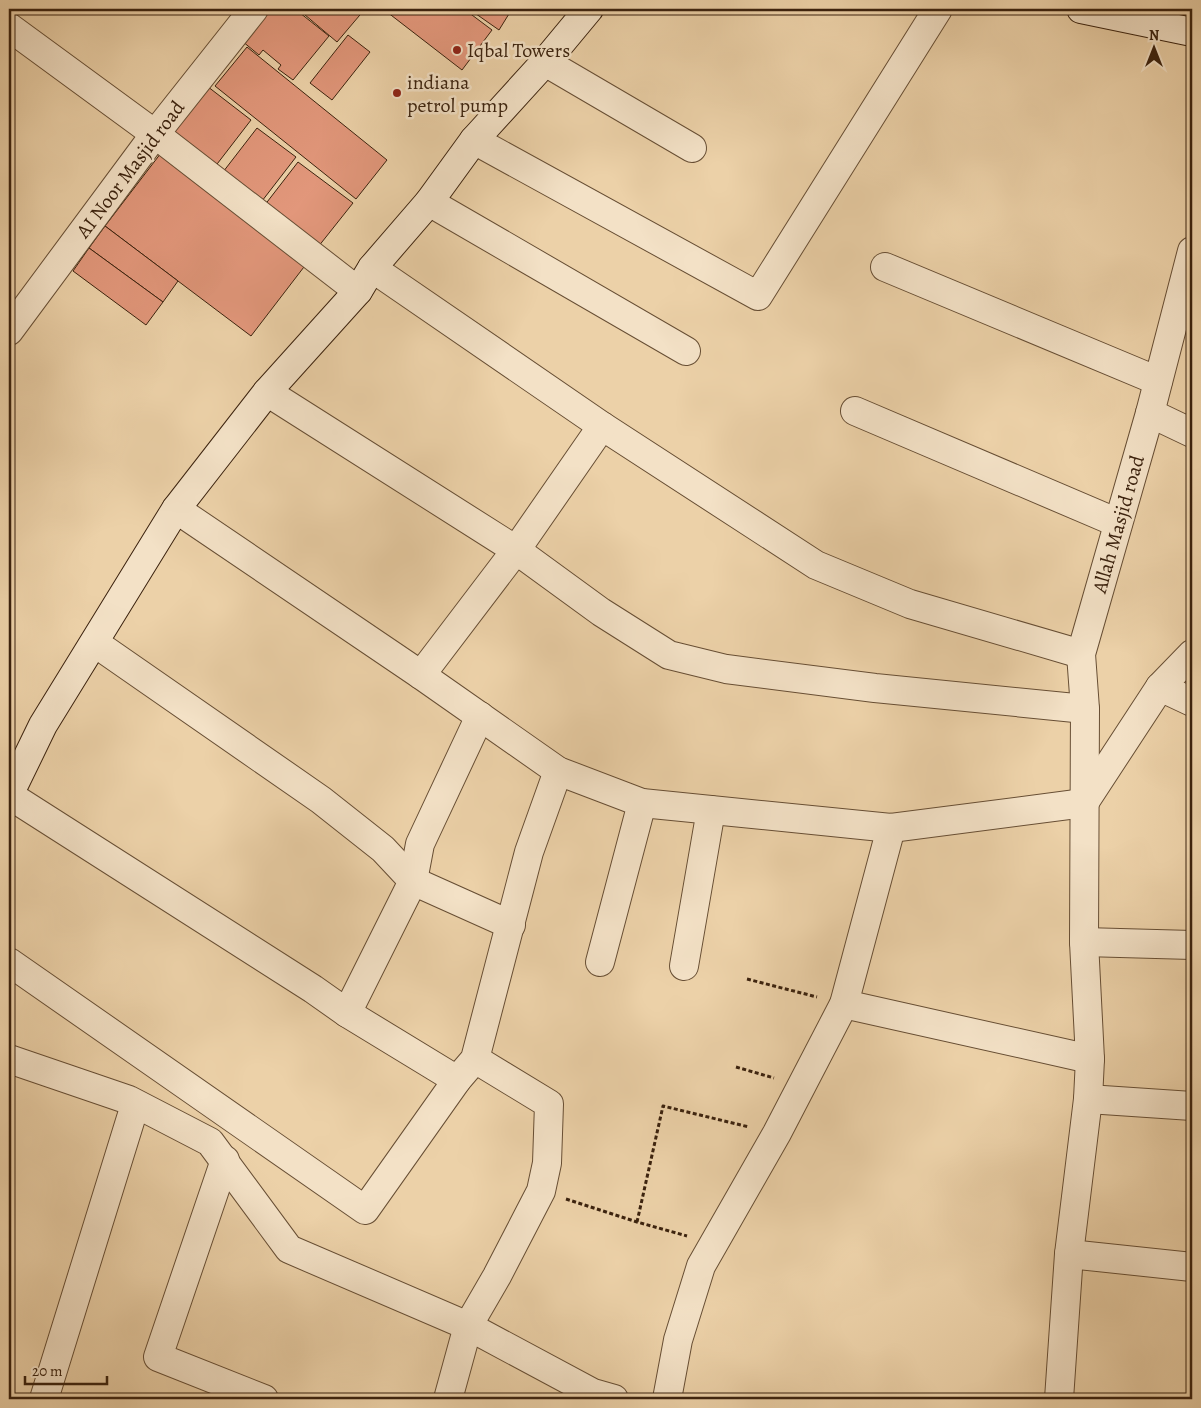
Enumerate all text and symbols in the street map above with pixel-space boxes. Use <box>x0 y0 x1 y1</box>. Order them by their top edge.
north arrow <box>1128 22 1178 72</box>
text: N <box>1149 26 1159 45</box>
place label: Iqbal Towers <box>467 37 570 64</box>
marker: Iqbal Towers <box>451 44 463 56</box>
place label: indiana petrol pump <box>407 69 508 119</box>
marker: indiana petrol pump <box>391 87 403 99</box>
street label: AI Noor Masjid road <box>69 95 191 244</box>
street label: Allah Masjid road <box>1086 452 1151 597</box>
scale bar <box>25 1353 108 1385</box>
text: 20 m <box>32 1361 63 1381</box>

